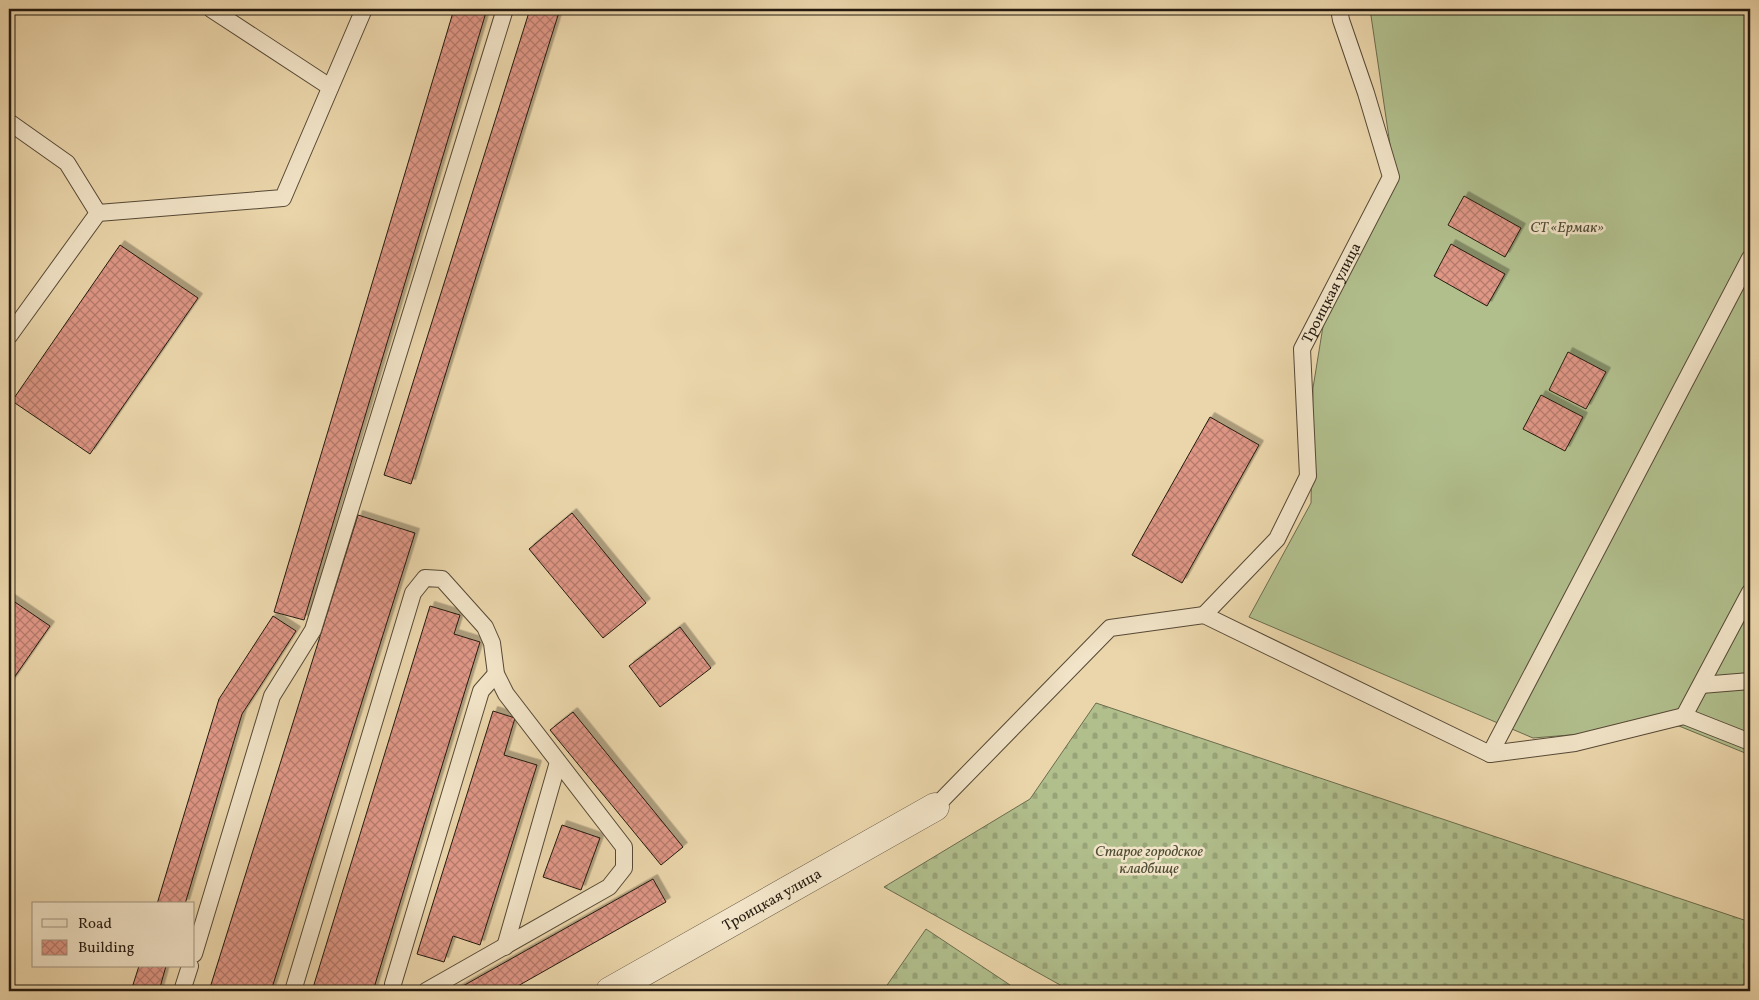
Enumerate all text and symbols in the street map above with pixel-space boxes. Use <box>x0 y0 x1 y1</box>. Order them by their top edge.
park label: СТ «Ермак» <box>1530 218 1604 239</box>
street label: Троицкая улица <box>1298 239 1367 348</box>
park label: Старое городское кладбище <box>1095 842 1203 880</box>
street label: Троицкая улица <box>719 864 826 937</box>
legend <box>32 902 195 968</box>
text: Road <box>78 914 112 935</box>
text: Building <box>78 938 135 959</box>

